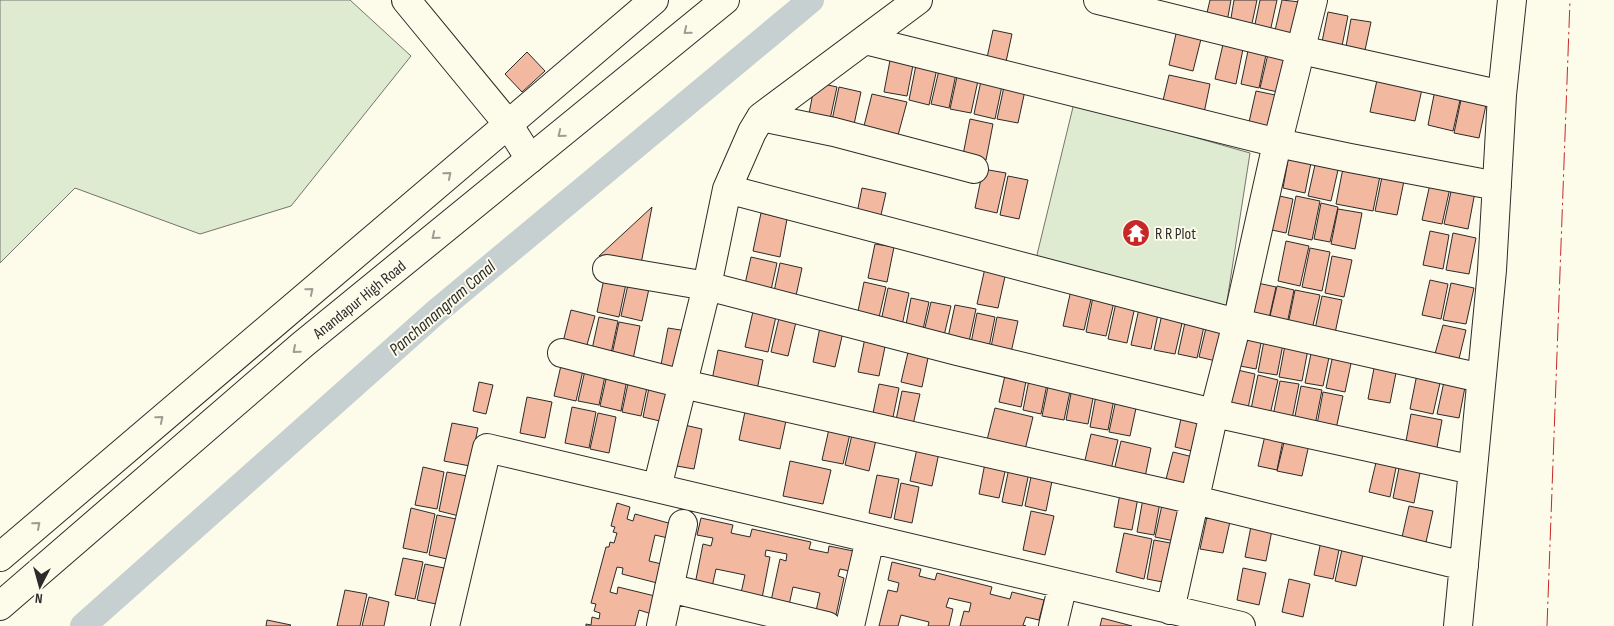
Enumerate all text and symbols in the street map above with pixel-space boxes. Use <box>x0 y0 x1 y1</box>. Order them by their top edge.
one-way arrow <box>684 25 693 33</box>
one-way arrow <box>558 128 567 137</box>
one-way arrow <box>442 171 451 180</box>
temple icon: R R Plot <box>1121 218 1151 248</box>
place label: R R Plot <box>1155 225 1196 244</box>
one-way arrow <box>432 231 441 240</box>
water label: Panchanangram Canal <box>385 256 500 360</box>
street label: Anandapur High Road <box>309 257 410 344</box>
one-way arrow <box>305 288 314 297</box>
one-way arrow <box>293 345 302 354</box>
one-way arrow <box>154 416 163 425</box>
one-way arrow <box>31 522 40 531</box>
north arrow <box>15 561 65 611</box>
text: N <box>34 590 43 607</box>

